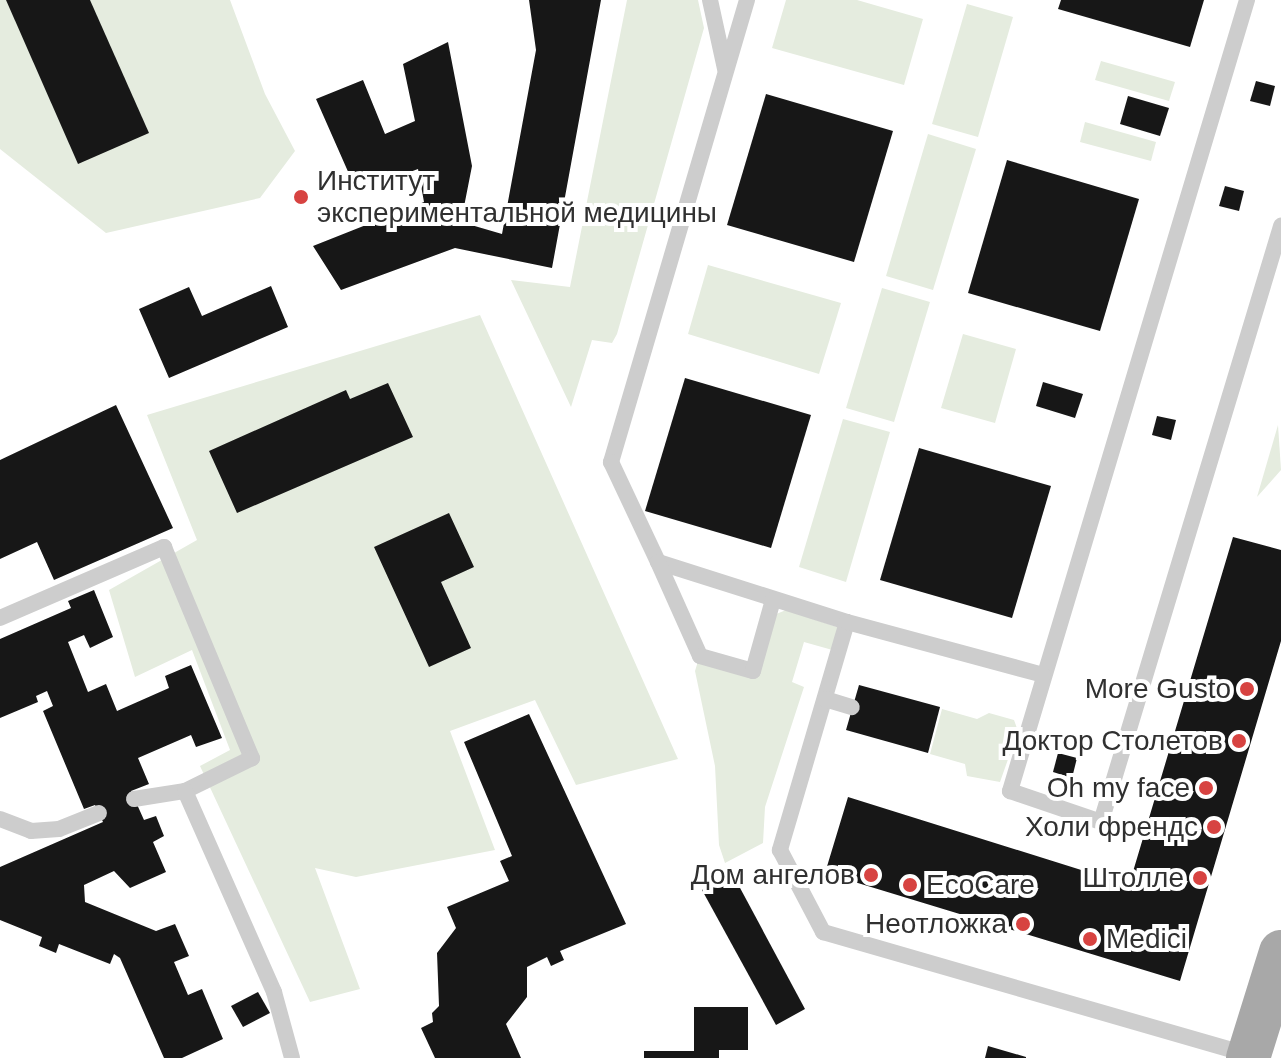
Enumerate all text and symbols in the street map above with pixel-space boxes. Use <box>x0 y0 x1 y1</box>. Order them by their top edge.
place label: Институт экспериментальной медицины <box>317 164 717 230</box>
marker: Институт экспериментальной медицины <box>292 188 310 206</box>
place label: More Gusto <box>1085 672 1231 706</box>
marker: More Gusto <box>1238 680 1256 698</box>
place label: Доктор Столетов <box>1003 724 1223 758</box>
marker: Доктор Столетов <box>1230 732 1248 750</box>
place label: Oh my face <box>1047 771 1190 805</box>
marker: Oh my face <box>1197 779 1215 797</box>
place label: Холи френдс <box>1025 810 1198 844</box>
marker: Холи френдс <box>1205 818 1223 836</box>
place label: Дом ангелов <box>691 858 855 892</box>
place label: Штолле <box>1083 861 1184 895</box>
marker: Дом ангелов <box>862 866 880 884</box>
place label: EcoCare <box>926 868 1035 902</box>
marker: Штолле <box>1191 869 1209 887</box>
marker: EcoCare <box>901 876 919 894</box>
place label: Неотложка <box>865 907 1007 941</box>
marker: Неотложка <box>1014 915 1032 933</box>
place label: Medici <box>1106 922 1187 956</box>
marker: Medici <box>1081 930 1099 948</box>

